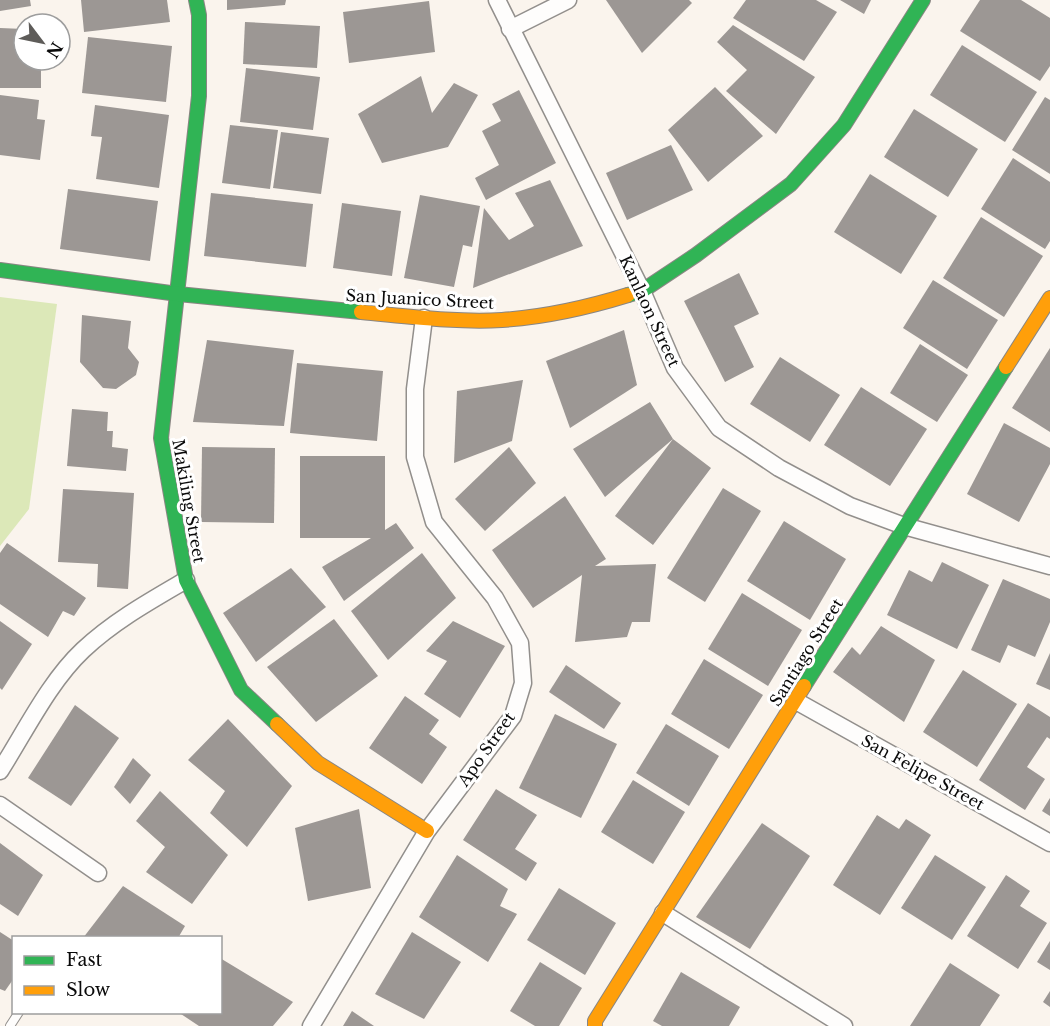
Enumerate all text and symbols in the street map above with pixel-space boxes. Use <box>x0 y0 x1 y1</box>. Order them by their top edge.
north arrow <box>12 12 72 72</box>
text: N <box>42 38 67 62</box>
street label: Kanlaon Street <box>615 252 685 370</box>
street label: San Juanico Street <box>345 285 495 313</box>
street label: Makiling Street <box>168 437 210 565</box>
street label: Santiago Street <box>765 594 847 710</box>
street label: Apo Street <box>452 708 519 791</box>
street label: San Felipe Street <box>858 730 988 814</box>
legend <box>12 936 222 1014</box>
text: Fast <box>66 949 103 971</box>
text: Slow <box>66 979 111 1001</box>

